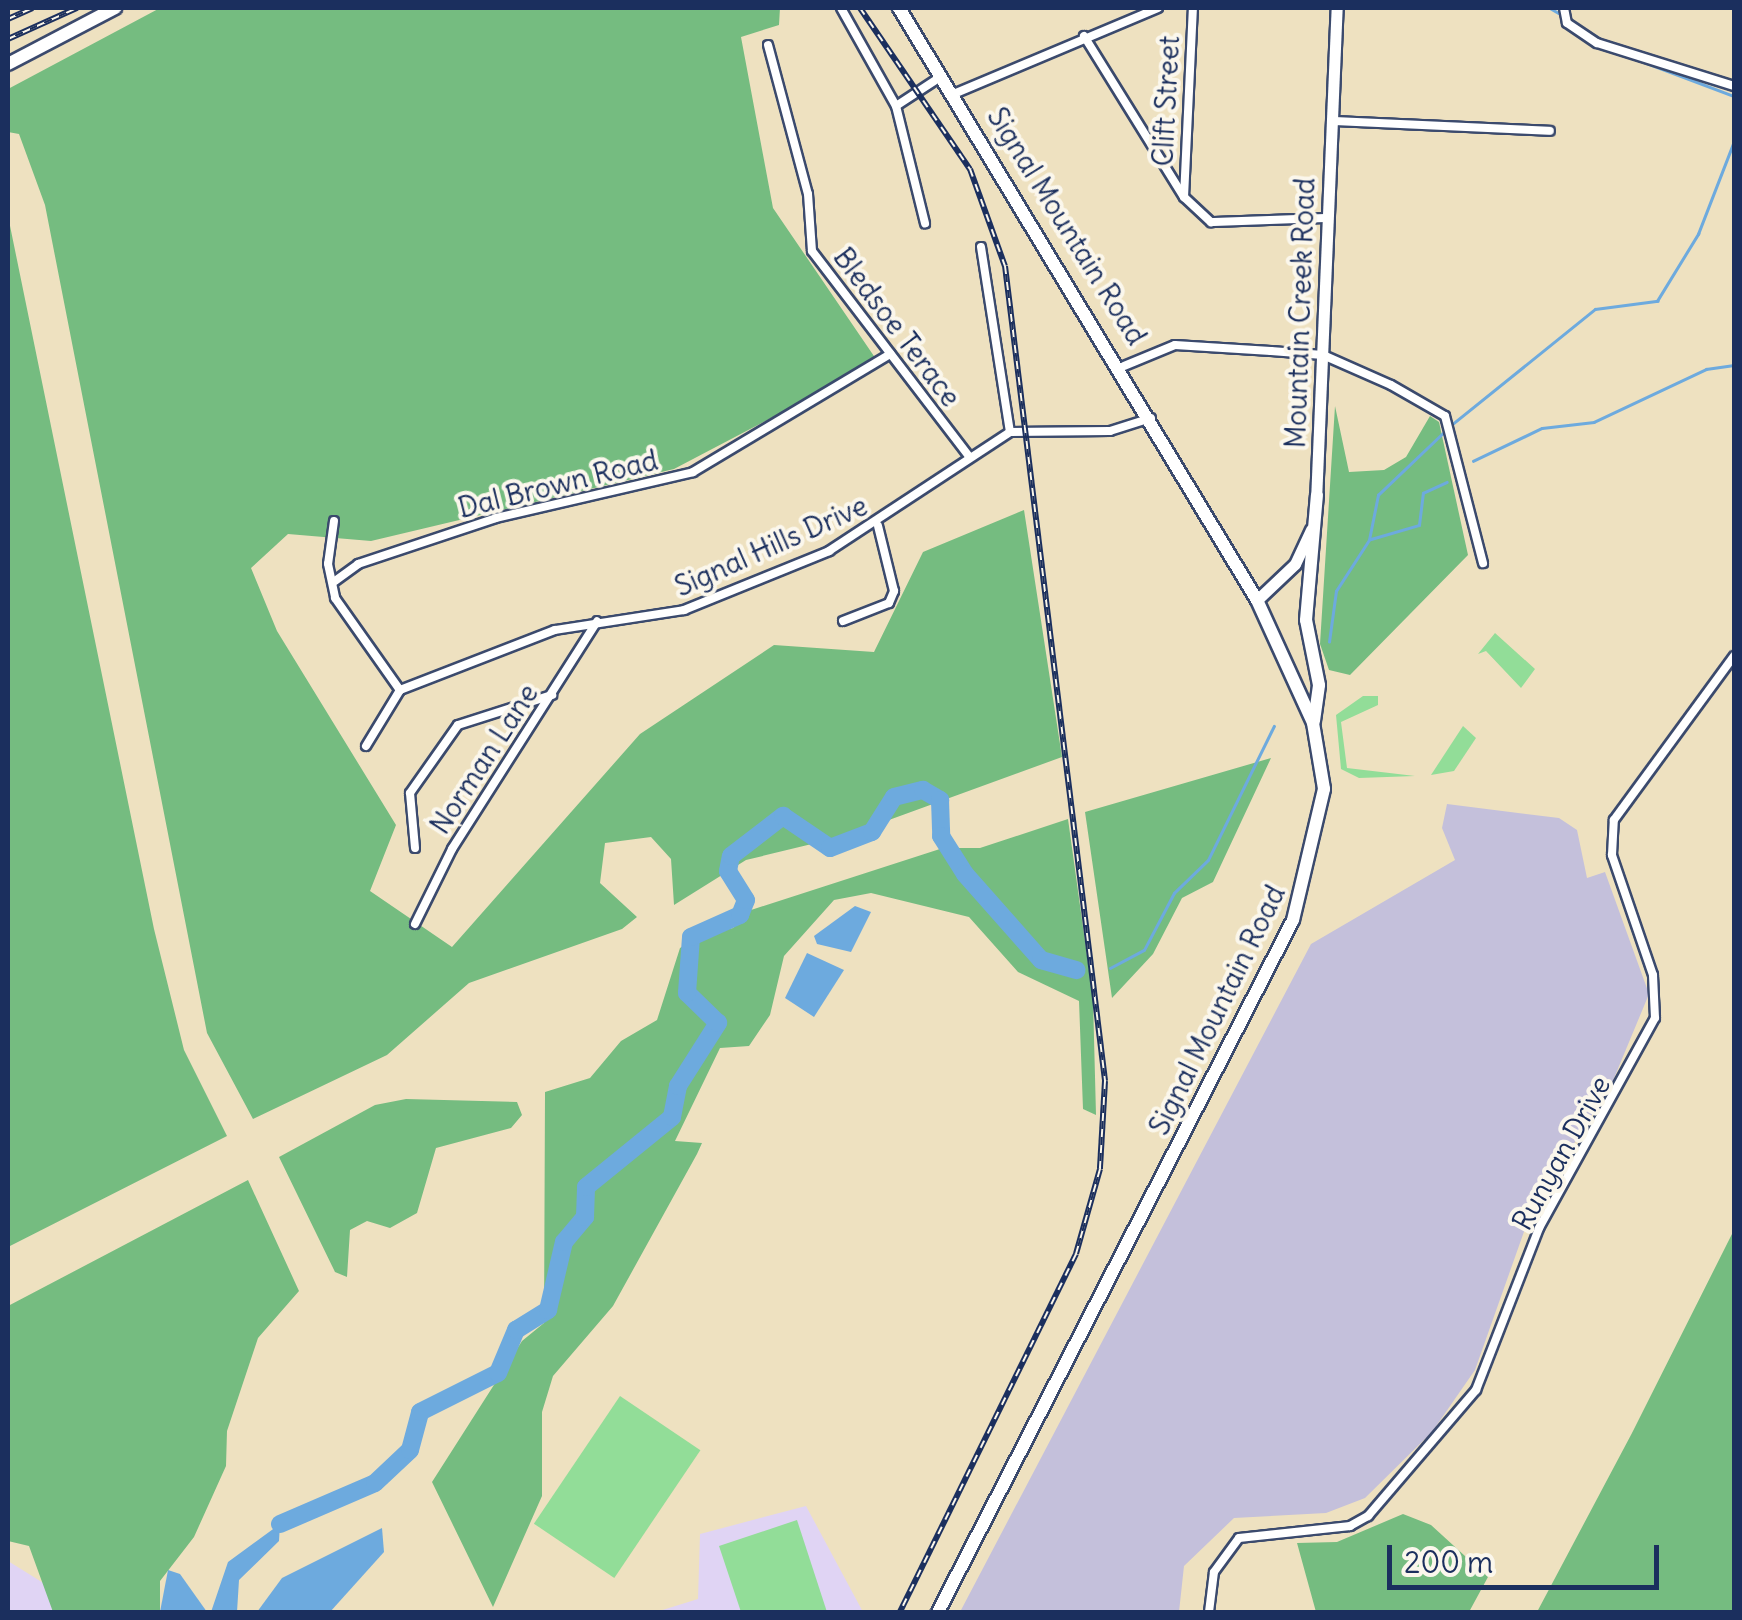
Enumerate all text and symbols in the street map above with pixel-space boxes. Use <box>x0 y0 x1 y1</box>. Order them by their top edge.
street label: Clift Street <box>1146 35 1186 167</box>
street label: Signal Mountain Road <box>980 101 1154 351</box>
street label: Mountain Creek Road <box>1278 177 1322 449</box>
street label: Bledsoe Terace <box>826 241 968 413</box>
street label: Dal Brown Road <box>455 443 661 525</box>
street label: Signal Hills Drive <box>670 489 872 603</box>
street label: Norman Lane <box>423 678 545 840</box>
street label: Signal Mountain Road <box>1142 880 1292 1140</box>
street label: Runyan Drive <box>1505 1070 1617 1236</box>
scale bar <box>1392 1525 1664 1587</box>
text: 200 m <box>1404 1543 1493 1581</box>

